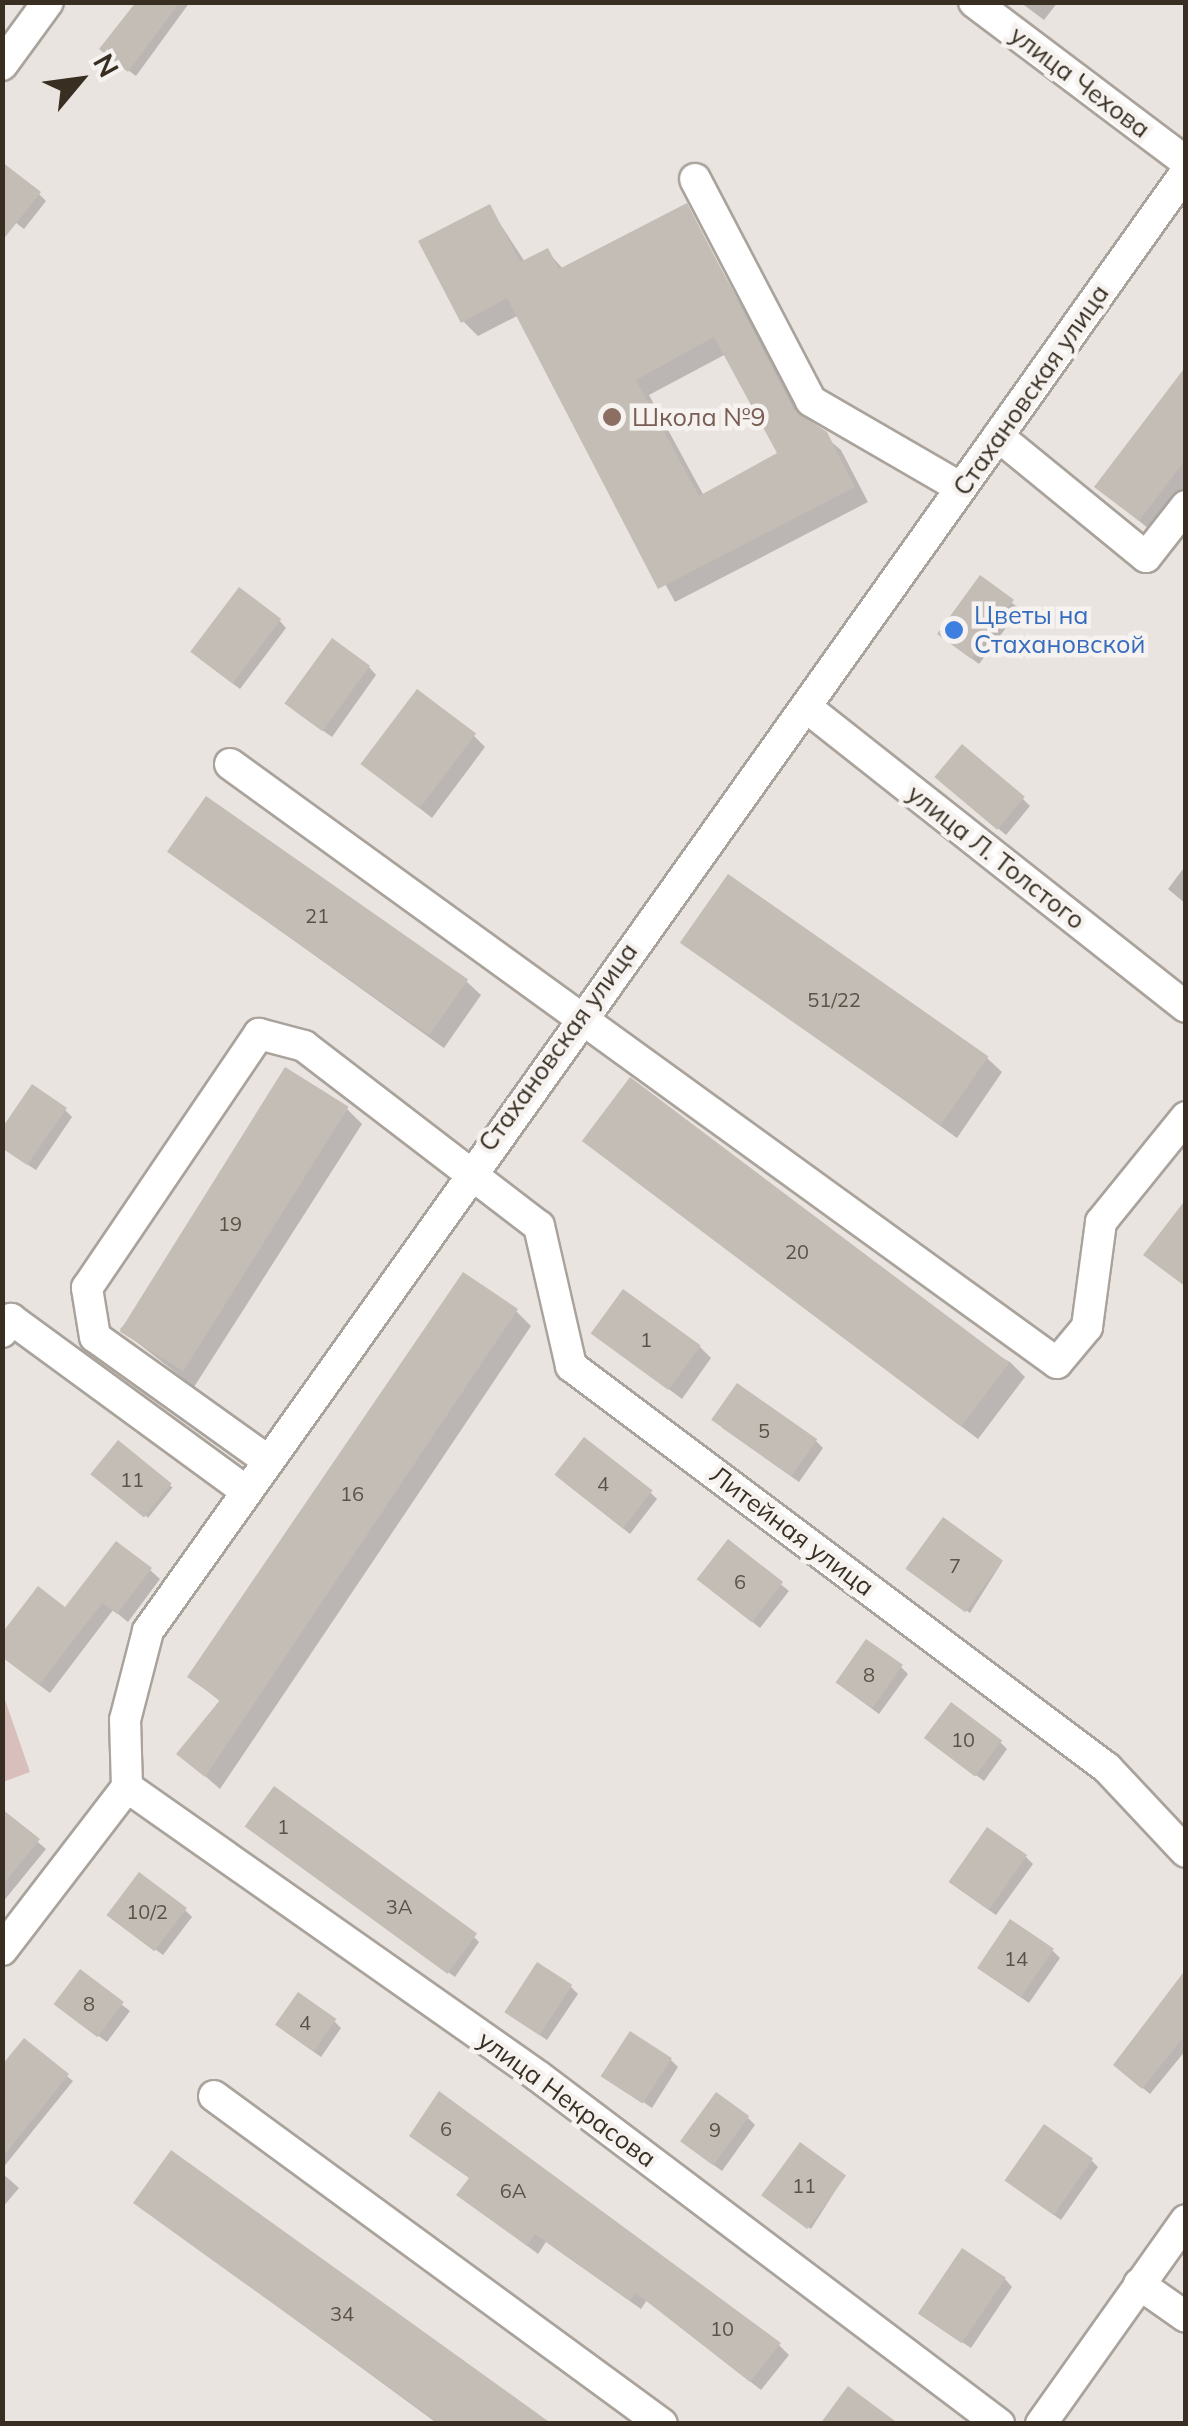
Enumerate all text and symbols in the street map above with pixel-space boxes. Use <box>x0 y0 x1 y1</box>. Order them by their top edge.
street label: улица Чехова <box>1004 20 1156 144</box>
north arrow <box>30 30 130 130</box>
text: N <box>86 47 127 83</box>
street label: Стахановская улица <box>947 279 1115 501</box>
place label: Школа №9 <box>632 402 765 432</box>
marker: Школа №9 <box>601 406 623 428</box>
place label: Цветы на Стахановской <box>974 601 1145 660</box>
marker: Цветы на Стахановской <box>943 619 965 641</box>
street label: улица Л. Толстого <box>901 778 1091 936</box>
house number: 21 <box>305 903 329 927</box>
street label: Стахановская улица <box>472 937 644 1157</box>
house number: 51/22 <box>807 987 861 1011</box>
house number: 19 <box>218 1211 242 1235</box>
house number: 20 <box>785 1239 809 1263</box>
house number: 1 <box>640 1327 652 1351</box>
house number: 5 <box>758 1418 770 1442</box>
street label: Литейная улица <box>704 1460 880 1602</box>
house number: 11 <box>120 1467 144 1491</box>
house number: 4 <box>597 1471 609 1495</box>
house number: 16 <box>340 1481 364 1505</box>
house number: 7 <box>949 1553 961 1577</box>
house number: 6 <box>734 1569 746 1593</box>
house number: 8 <box>863 1662 875 1686</box>
house number: 10 <box>951 1727 975 1751</box>
house number: 1 <box>277 1814 289 1838</box>
house number: 3А <box>386 1894 412 1918</box>
house number: 10/2 <box>126 1899 168 1923</box>
house number: 14 <box>1004 1946 1028 1970</box>
house number: 8 <box>83 1991 95 2015</box>
house number: 4 <box>299 2010 311 2034</box>
street label: улица Некрасова <box>472 2024 662 2174</box>
house number: 6 <box>440 2116 452 2140</box>
house number: 9 <box>709 2117 721 2141</box>
house number: 11 <box>792 2173 816 2197</box>
house number: 6А <box>500 2178 526 2202</box>
house number: 34 <box>330 2301 354 2325</box>
house number: 10 <box>710 2316 734 2340</box>

